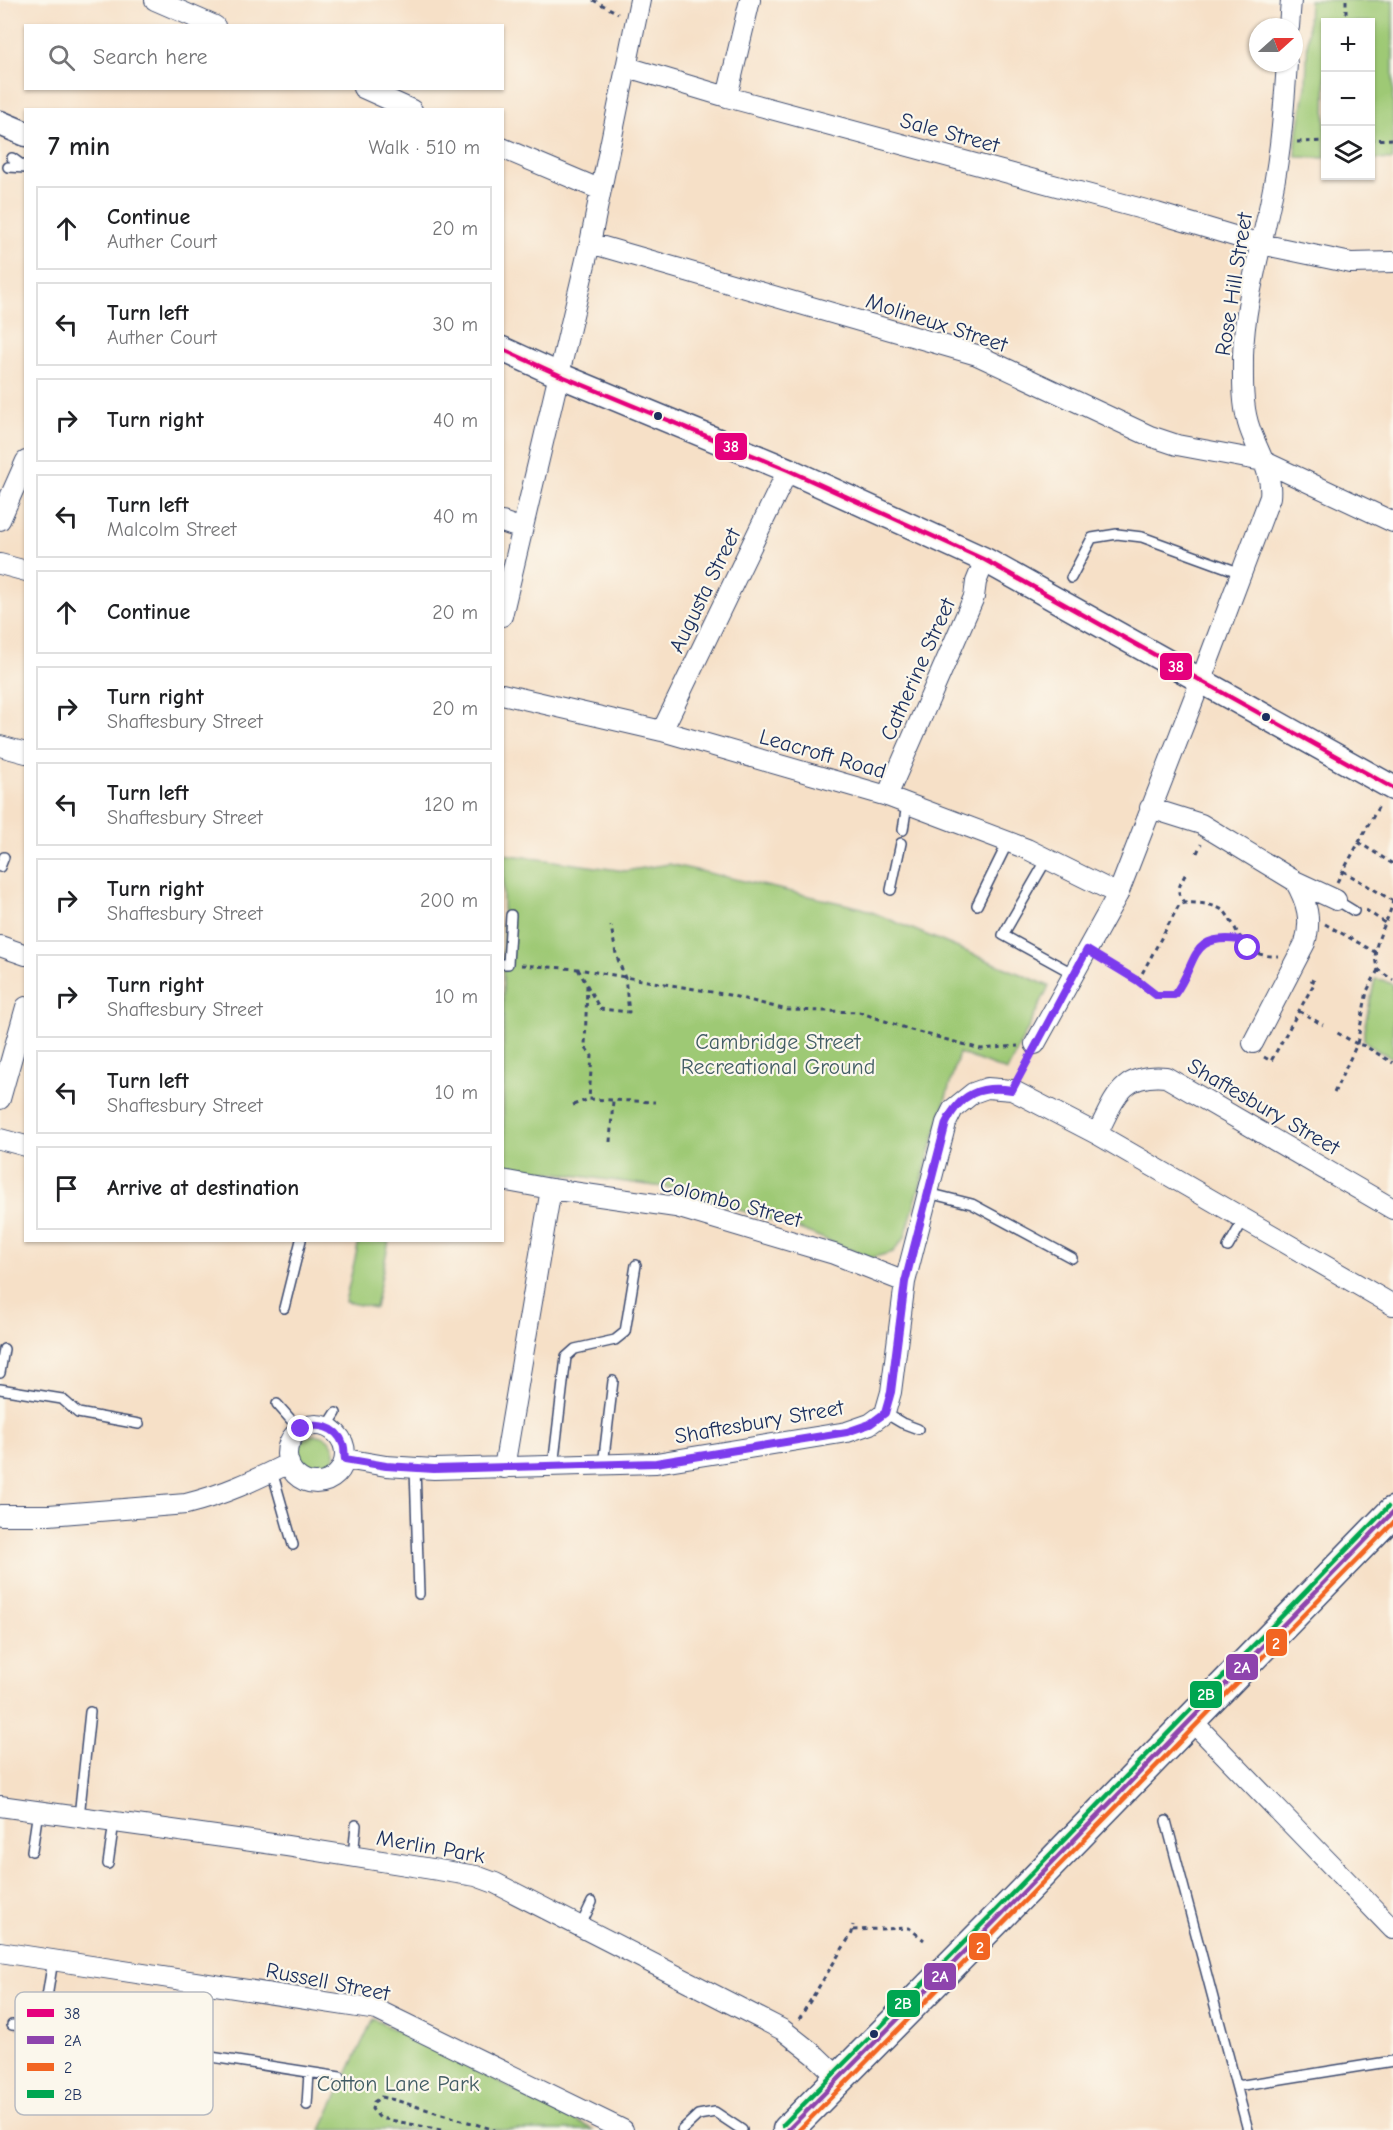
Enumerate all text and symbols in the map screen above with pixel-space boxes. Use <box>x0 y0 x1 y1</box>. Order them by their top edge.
north arrow <box>1249 18 1303 72</box>
map controls <box>1321 18 1375 180</box>
button: + <box>1321 18 1375 72</box>
search box <box>24 24 504 90</box>
icon: search <box>45 41 78 74</box>
text: Search here <box>93 44 208 70</box>
button: − <box>1321 72 1375 126</box>
street label: Sale Street <box>897 107 1003 159</box>
button: layers <box>1321 126 1375 180</box>
text: 7 min <box>48 132 110 162</box>
text: Walk · 510 m <box>369 136 480 159</box>
text: Continue <box>107 204 190 230</box>
street label: Rose Hill Street <box>1210 210 1258 358</box>
icon: ahead <box>50 212 83 245</box>
text: 20 m <box>432 217 478 240</box>
text: Auther Court <box>107 230 217 253</box>
street label: Molineux Street <box>863 288 1011 358</box>
text: Turn left <box>107 300 189 326</box>
icon: left <box>50 308 83 341</box>
text: 30 m <box>432 313 478 336</box>
text: Auther Court <box>107 326 217 349</box>
icon: right <box>50 404 83 437</box>
text: Turn right <box>107 407 204 433</box>
text: 40 m <box>433 409 478 432</box>
unlabelled marker <box>652 410 664 422</box>
line badge: 38 <box>714 432 748 461</box>
text: 38 <box>723 438 739 456</box>
text: Turn left <box>107 492 189 518</box>
icon: left <box>50 500 83 533</box>
text: 40 m <box>433 505 478 528</box>
text: Malcolm Street <box>107 518 236 541</box>
street label: Augusta Street <box>664 523 747 657</box>
street label: Catherine Street <box>875 593 961 745</box>
icon: ahead <box>50 596 83 629</box>
text: Continue <box>107 599 190 625</box>
text: 20 m <box>432 601 478 624</box>
line badge: 38 <box>1159 652 1193 681</box>
text: 38 <box>1168 658 1184 676</box>
text: Turn right <box>107 684 204 710</box>
icon: right <box>50 692 83 725</box>
text: 20 m <box>432 697 478 720</box>
text: Shaftesbury Street <box>107 710 263 733</box>
unlabelled marker <box>1260 711 1272 723</box>
street label: Leacroft Road <box>756 723 889 784</box>
text: Turn left <box>107 780 189 806</box>
icon: left <box>50 788 83 821</box>
text: 120 m <box>424 793 478 816</box>
text: Shaftesbury Street <box>107 806 263 829</box>
text: Turn right <box>107 876 204 902</box>
icon: right <box>50 884 83 917</box>
text: 200 m <box>420 889 478 912</box>
text: Shaftesbury Street <box>107 902 263 925</box>
route start <box>1234 934 1260 960</box>
text: Turn right <box>107 972 204 998</box>
icon: right <box>50 980 83 1013</box>
text: 10 m <box>435 985 478 1008</box>
text: Shaftesbury Street <box>107 998 263 1021</box>
park label: Cambridge Street Recreational Ground <box>681 1029 875 1080</box>
street label: Shaftesbury Street <box>1183 1053 1345 1161</box>
text: Turn left <box>107 1068 189 1094</box>
icon: left <box>50 1076 83 1109</box>
text: 10 m <box>435 1081 478 1104</box>
text: Shaftesbury Street <box>107 1094 263 1117</box>
street label: Colombo Street <box>657 1171 805 1234</box>
icon: arrive <box>50 1172 83 1205</box>
text: Arrive at destination <box>107 1175 299 1201</box>
street label: Shaftesbury Street <box>673 1394 846 1450</box>
route end <box>287 1415 313 1441</box>
line badge: 2 <box>1265 1628 1288 1657</box>
text: 2 <box>1272 1635 1280 1653</box>
line badge: 2A <box>1225 1653 1259 1681</box>
text: 2A <box>1234 1659 1251 1677</box>
line badge: 2B <box>1189 1680 1223 1709</box>
text: 2B <box>1197 1686 1215 1704</box>
street label: Merlin Park <box>375 1825 487 1869</box>
line badge: 2 <box>968 1932 991 1961</box>
text: 2 <box>976 1939 984 1957</box>
street label: Russell Street <box>264 1957 393 2007</box>
line badge: 2A <box>923 1962 957 1991</box>
text: 2A <box>932 1968 949 1986</box>
line badge: 2B <box>886 1989 921 2018</box>
legend <box>15 1992 213 2115</box>
text: 2B <box>894 1995 912 2013</box>
text: 38 <box>64 2005 80 2023</box>
unlabelled marker <box>868 2028 880 2040</box>
text: 2A <box>64 2032 82 2050</box>
text: 2 <box>64 2059 72 2077</box>
park label: Cotton Lane Park <box>317 2071 480 2097</box>
text: 2B <box>64 2086 82 2104</box>

